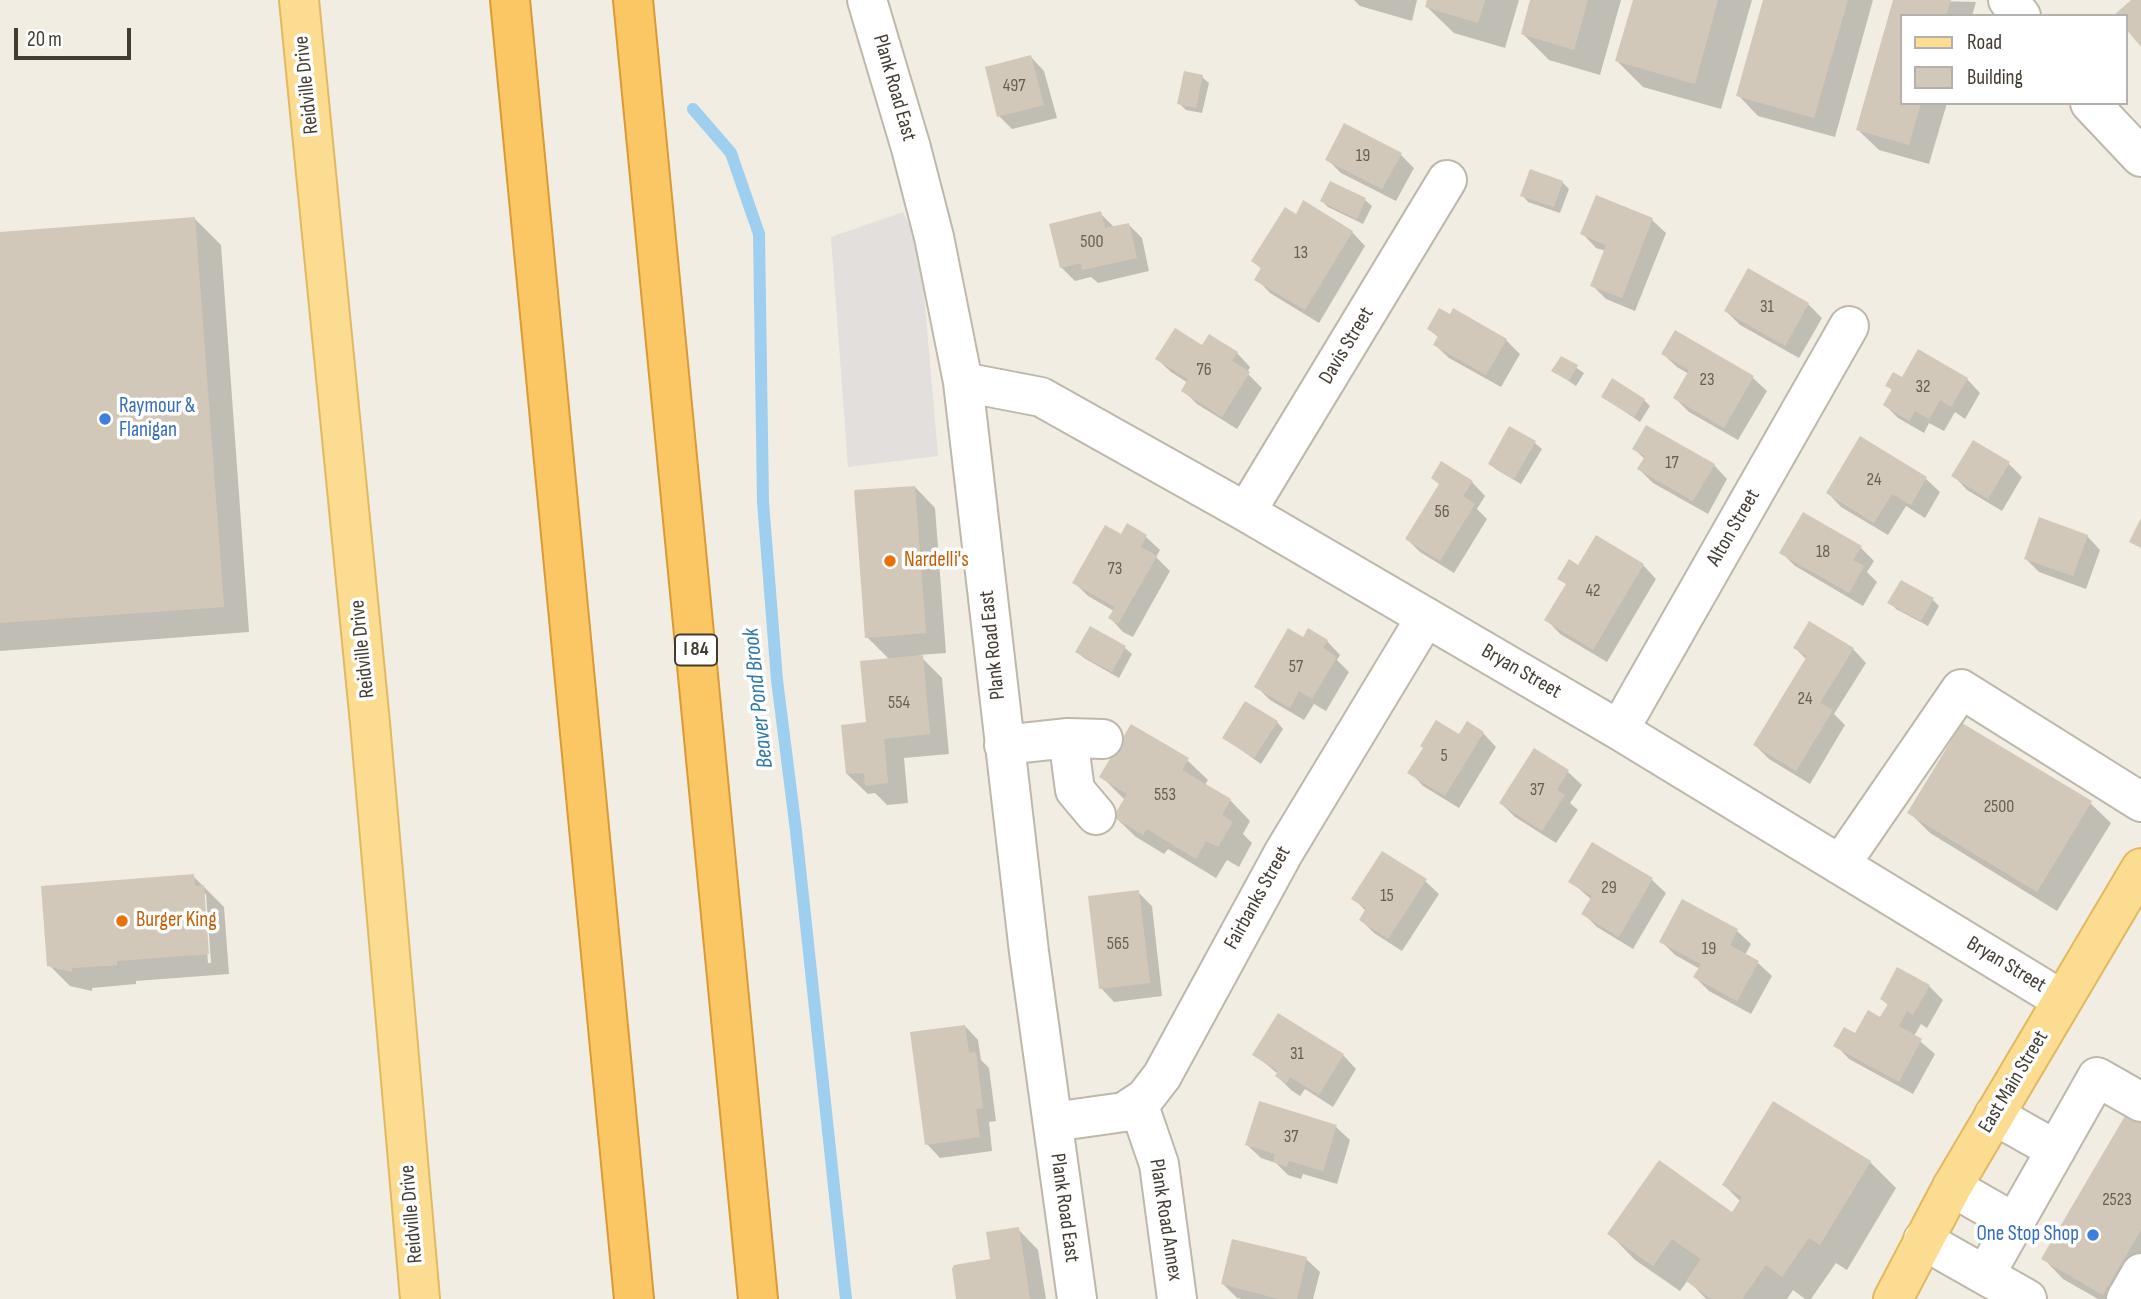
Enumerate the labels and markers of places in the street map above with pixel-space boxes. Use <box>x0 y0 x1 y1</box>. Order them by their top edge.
place label: Raymour & Flanigan <box>119 394 195 444</box>
marker: Raymour & Flanigan <box>97 411 113 427</box>
place label: Nardelli's <box>904 548 969 574</box>
marker: Nardelli's <box>882 553 898 569</box>
place label: Burger King <box>136 908 217 934</box>
marker: Burger King <box>114 913 130 929</box>
place label: One Stop Shop <box>1977 1222 2079 1248</box>
marker: One Stop Shop <box>2085 1227 2101 1243</box>

